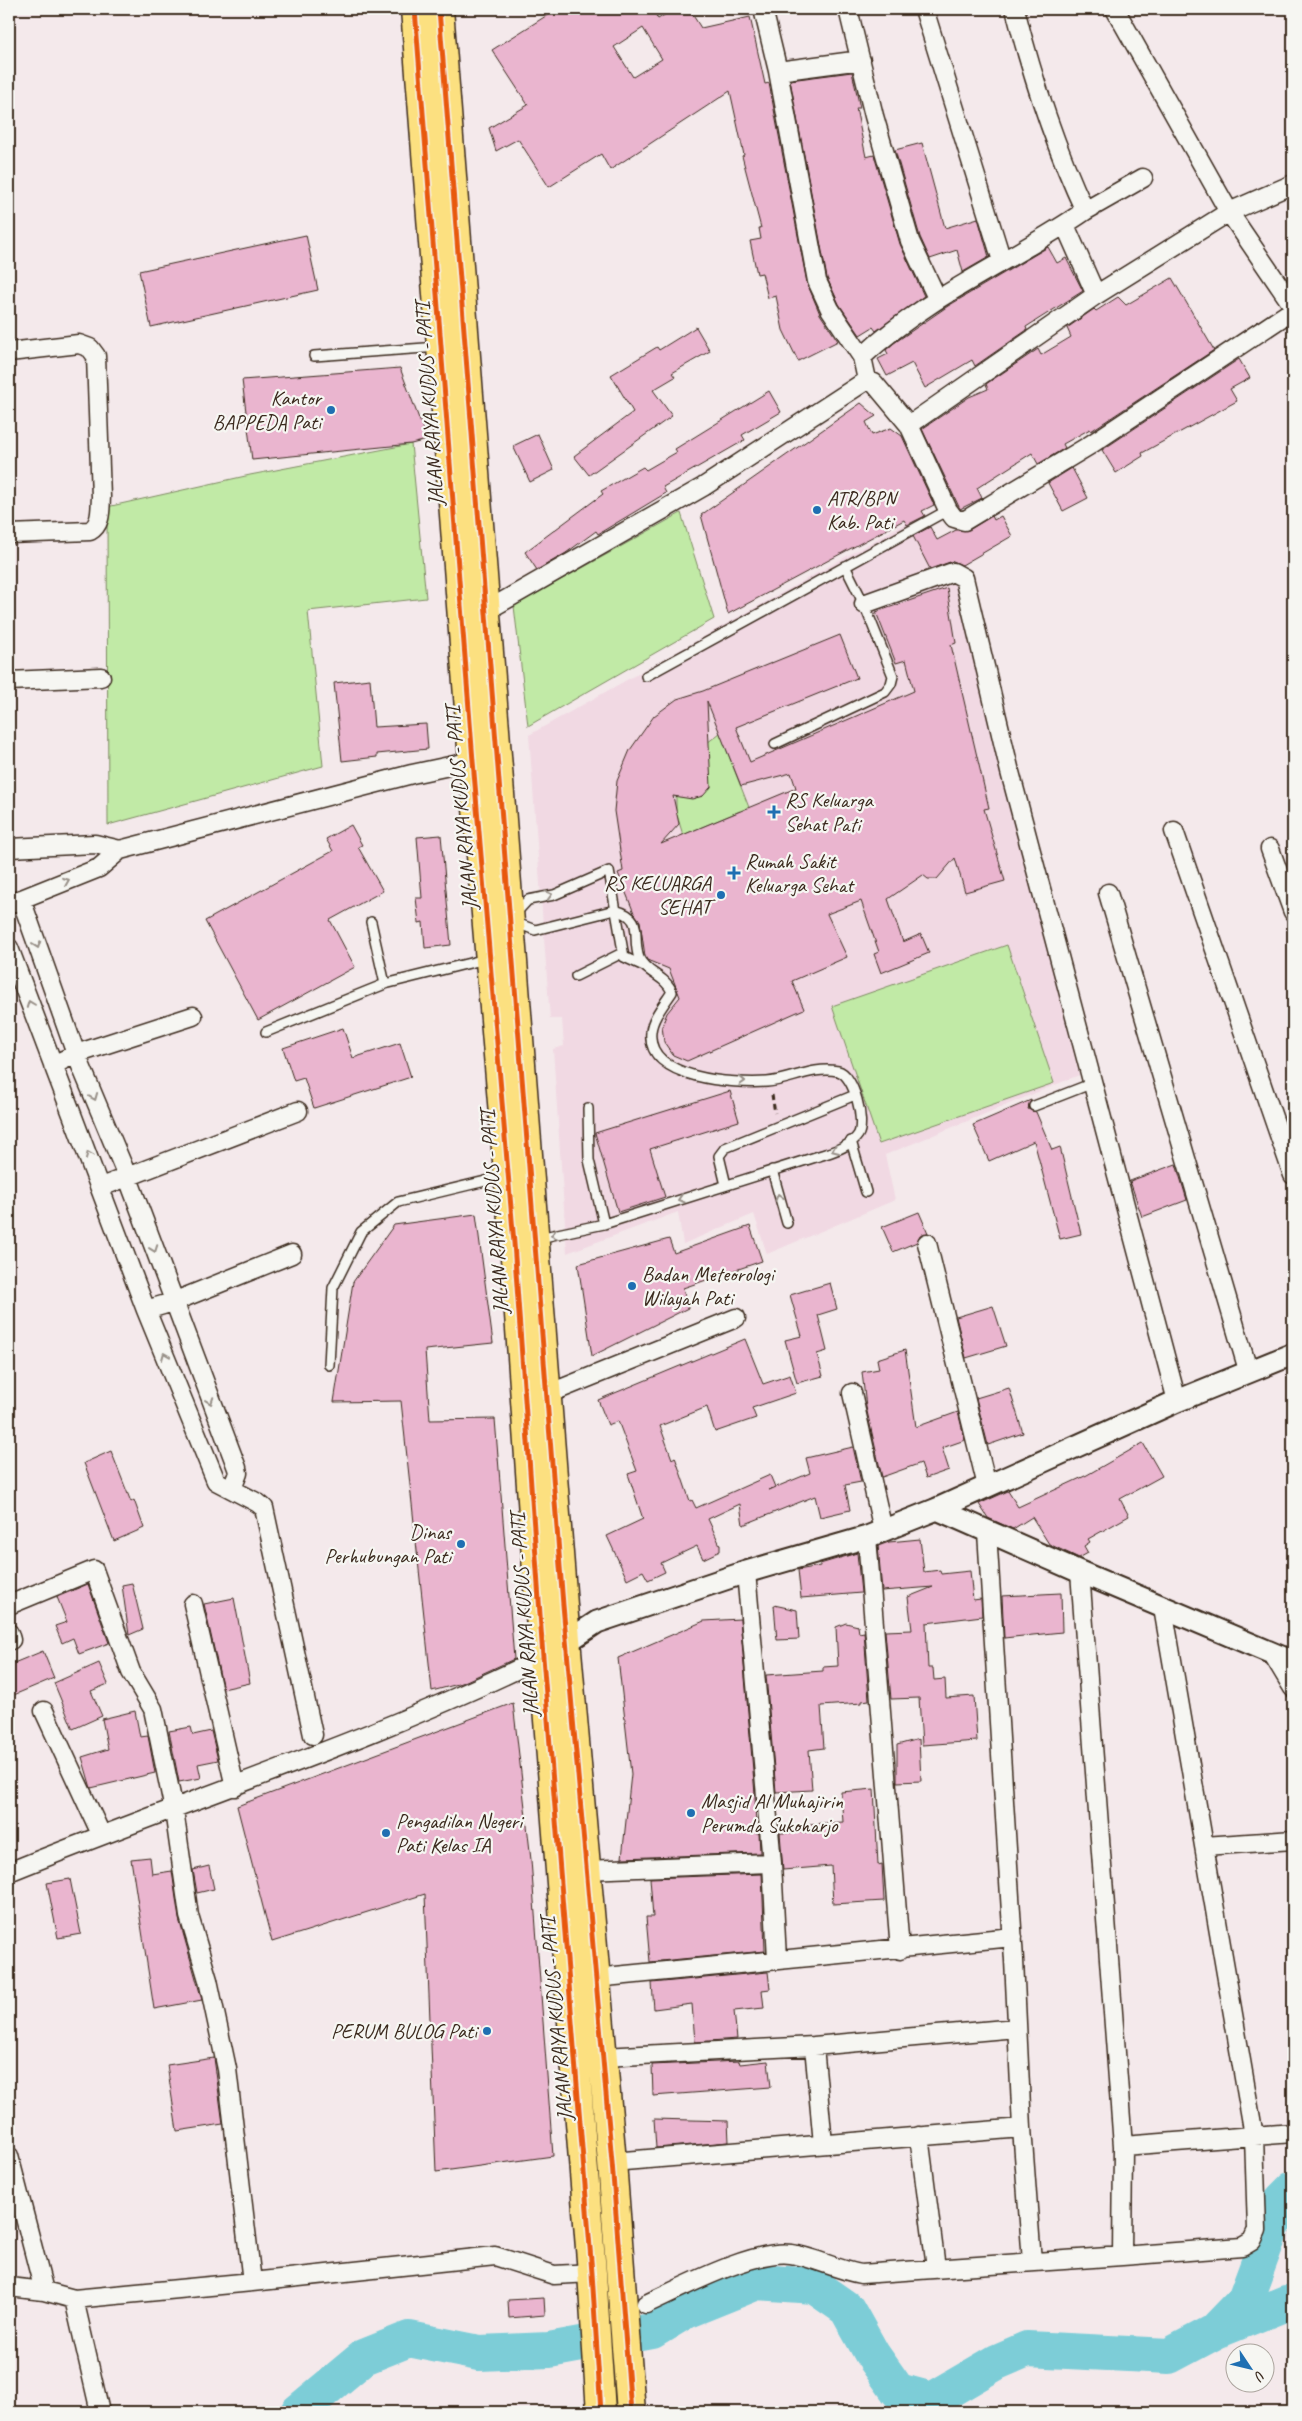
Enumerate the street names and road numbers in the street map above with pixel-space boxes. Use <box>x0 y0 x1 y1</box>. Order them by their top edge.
street label: JALAN RAYA KUDUS - PATI <box>409 297 449 508</box>
street label: JALAN RAYA KUDUS - PATI <box>439 701 483 912</box>
street label: JALAN RAYA KUDUS - PATI <box>474 1105 514 1316</box>
street label: JALAN RAYA KUDUS - PATI <box>504 1508 544 1719</box>
street label: JALAN RAYA KUDUS - PATI <box>534 1912 578 2123</box>

